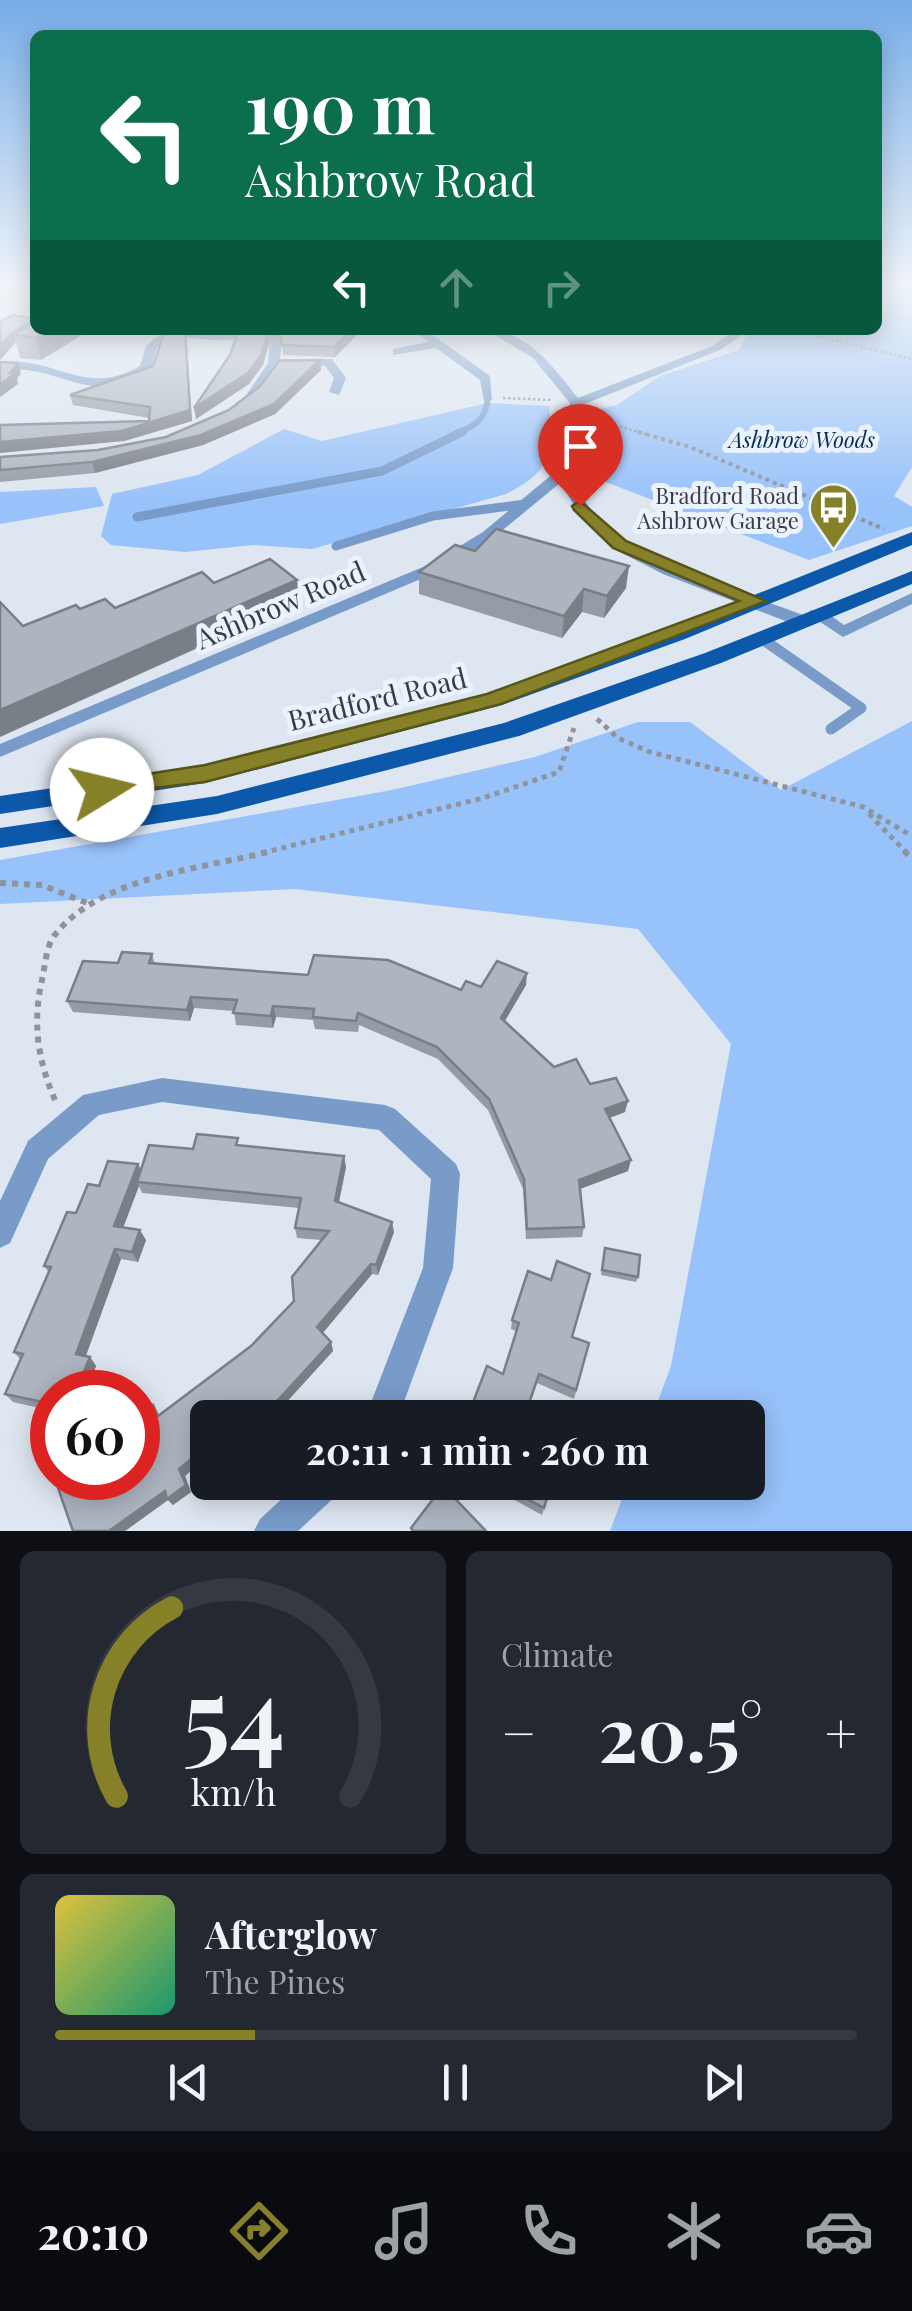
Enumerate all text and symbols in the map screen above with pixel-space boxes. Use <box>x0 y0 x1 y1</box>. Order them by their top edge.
text: 190 m <box>245 58 435 152</box>
icon: left <box>80 70 210 200</box>
text: Ashbrow Road <box>245 148 536 208</box>
icon: left <box>324 260 379 315</box>
icon: ahead <box>429 260 484 315</box>
icon: right <box>534 260 589 315</box>
pin <box>538 404 623 507</box>
icon: arrive <box>553 419 608 474</box>
park label: Ashbrow Woods <box>727 424 876 454</box>
place label: Bradford Road Ashbrow Garage <box>636 480 799 535</box>
bus stop icon: Bradford Road Ashbrow Garage <box>808 482 860 550</box>
street label: Ashbrow Road <box>189 552 371 657</box>
street label: Bradford Road <box>284 658 470 738</box>
position arrow <box>50 738 154 842</box>
speed limit sign: 60 <box>30 1370 160 1500</box>
text: 20:11 · 1 min · 260 m <box>306 1424 649 1475</box>
text: Climate <box>501 1632 613 1675</box>
text: 54 <box>182 1641 284 1780</box>
text: 20.5° <box>599 1681 763 1781</box>
text: − <box>501 1694 537 1768</box>
text: + <box>825 1694 857 1768</box>
text: km/h <box>190 1767 276 1815</box>
text: Afterglow <box>205 1908 377 1959</box>
text: The Pines <box>205 1959 345 2002</box>
icon: previous <box>161 2055 216 2110</box>
icon: pause <box>428 2055 483 2110</box>
icon: next <box>696 2055 751 2110</box>
icon: directions <box>224 2196 294 2266</box>
icon: music <box>369 2196 439 2266</box>
icon: phone <box>514 2196 584 2266</box>
icon: climate <box>659 2196 729 2266</box>
icon: car <box>804 2196 874 2266</box>
text: 20:10 <box>38 2201 149 2261</box>

